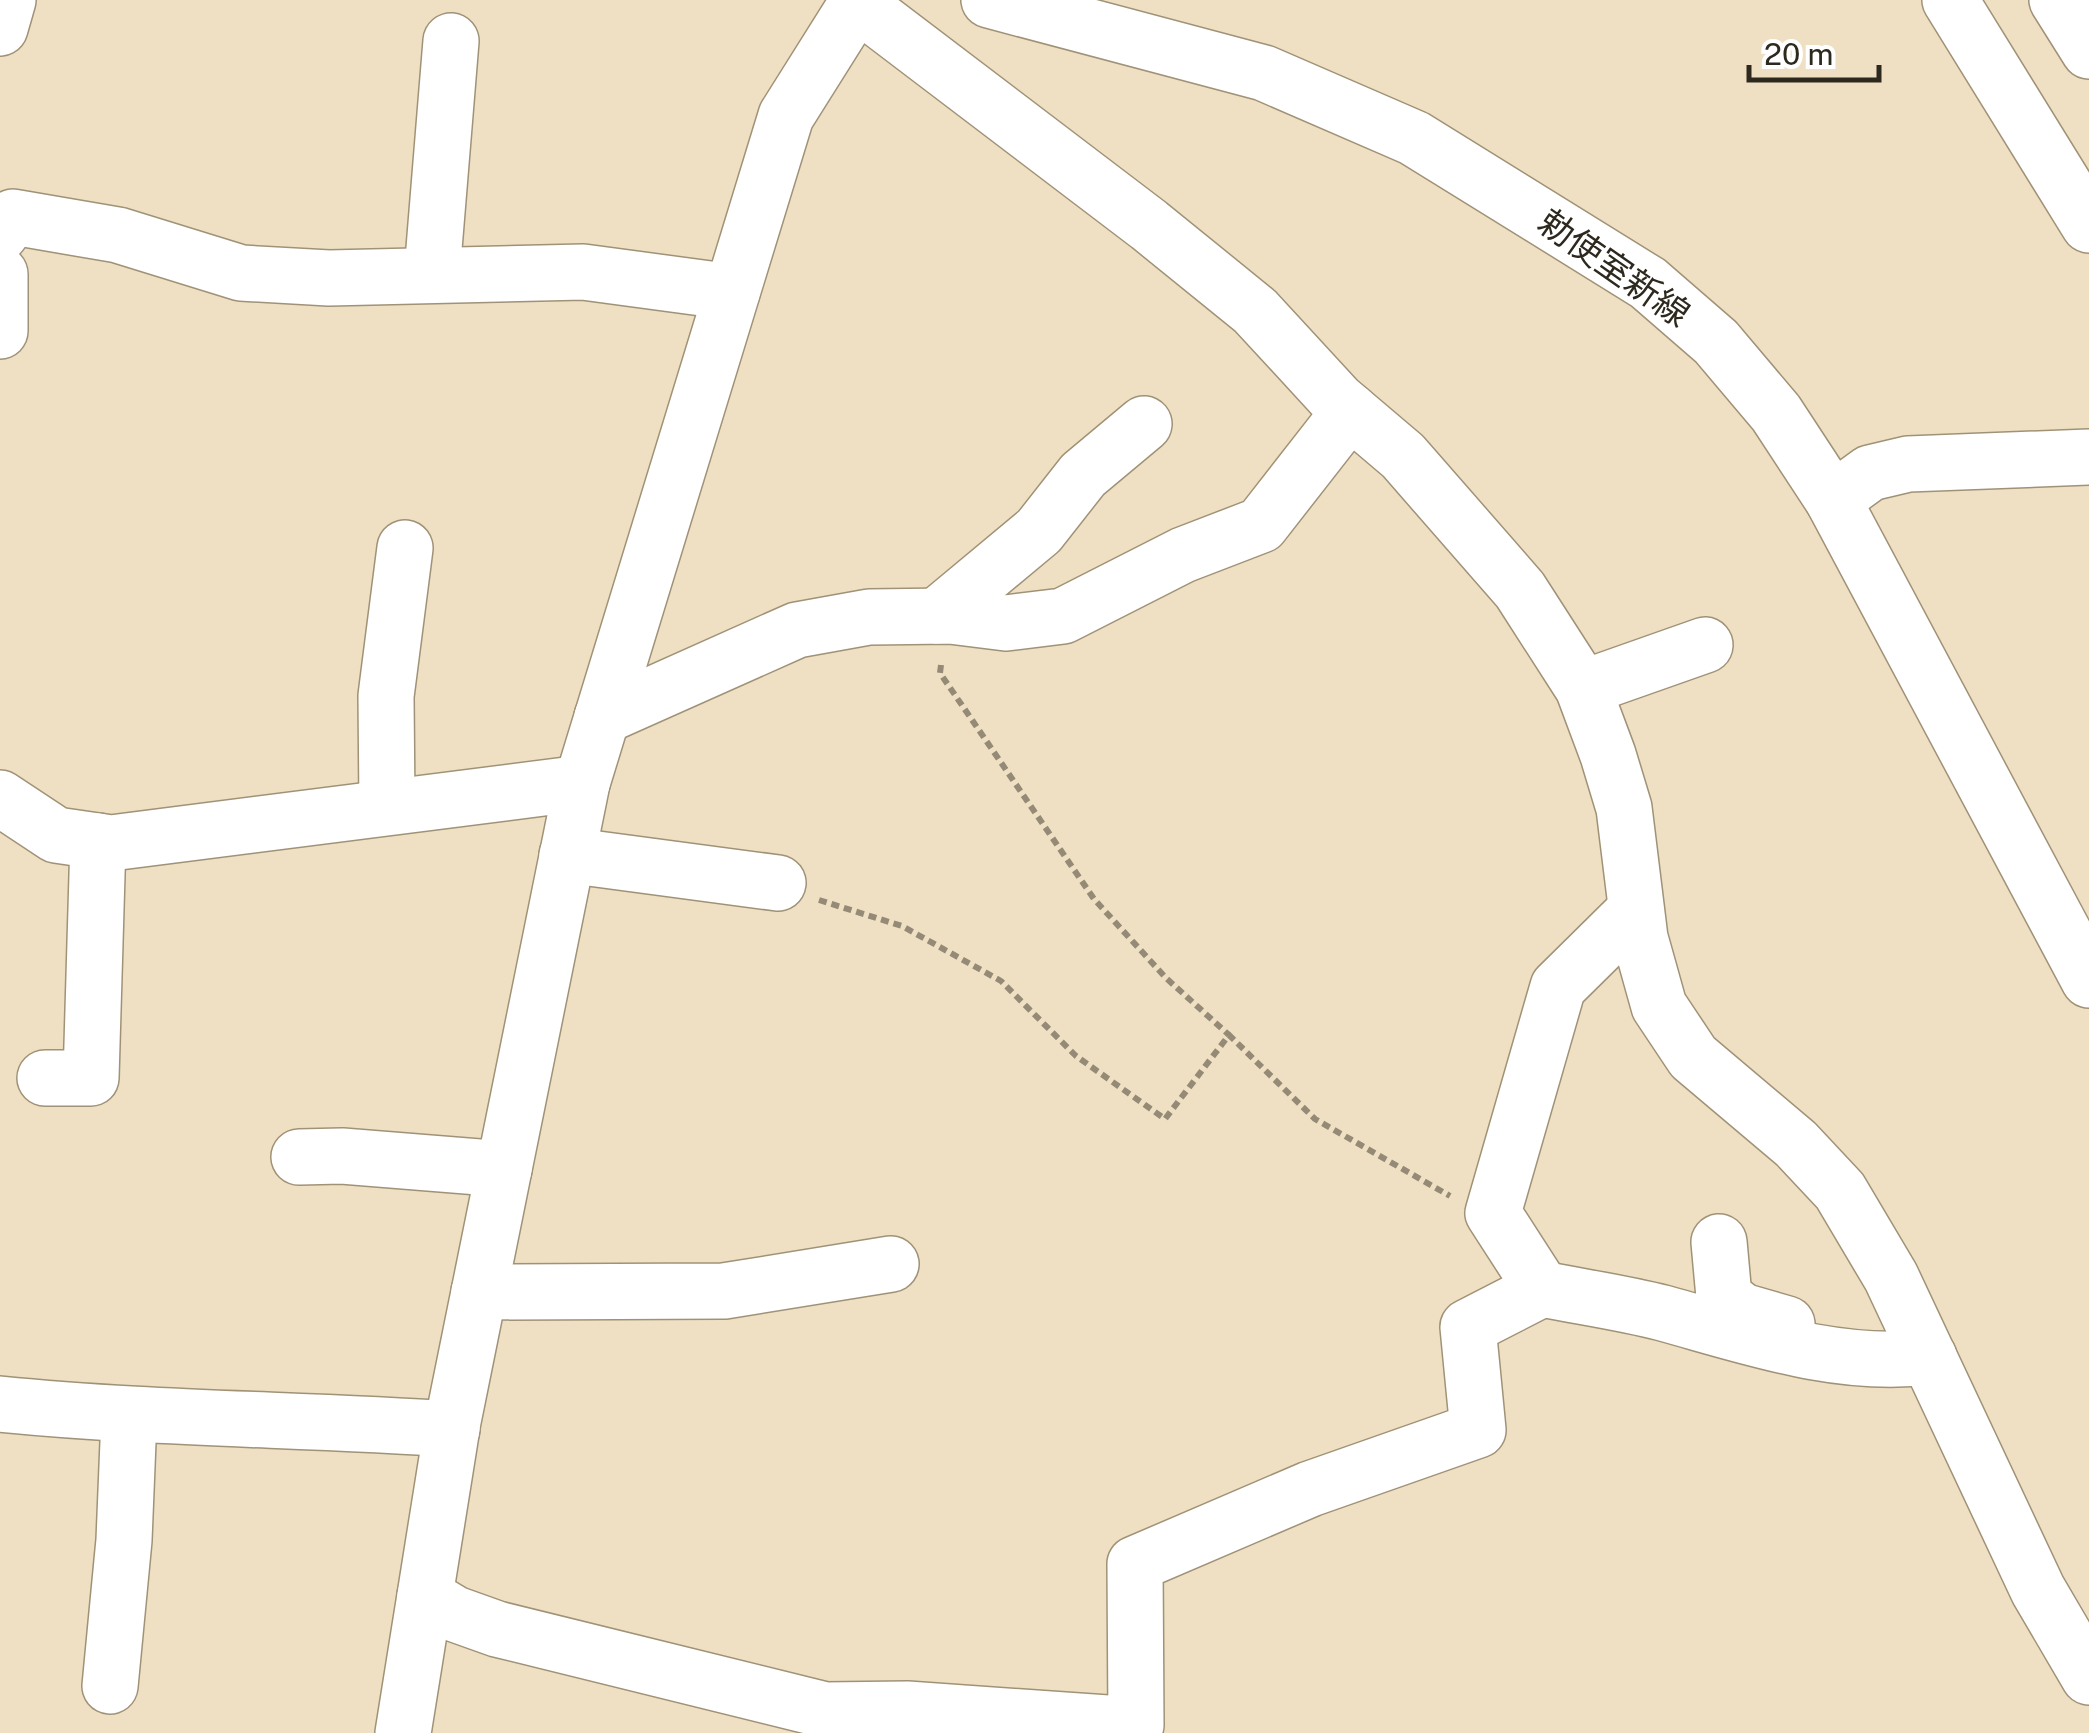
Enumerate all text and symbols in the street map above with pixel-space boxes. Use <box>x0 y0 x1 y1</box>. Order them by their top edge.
scale bar <box>1749 20 1879 82</box>
text: 20 m <box>1764 36 1833 72</box>
street label: 勅使室新線 <box>1531 201 1698 335</box>

